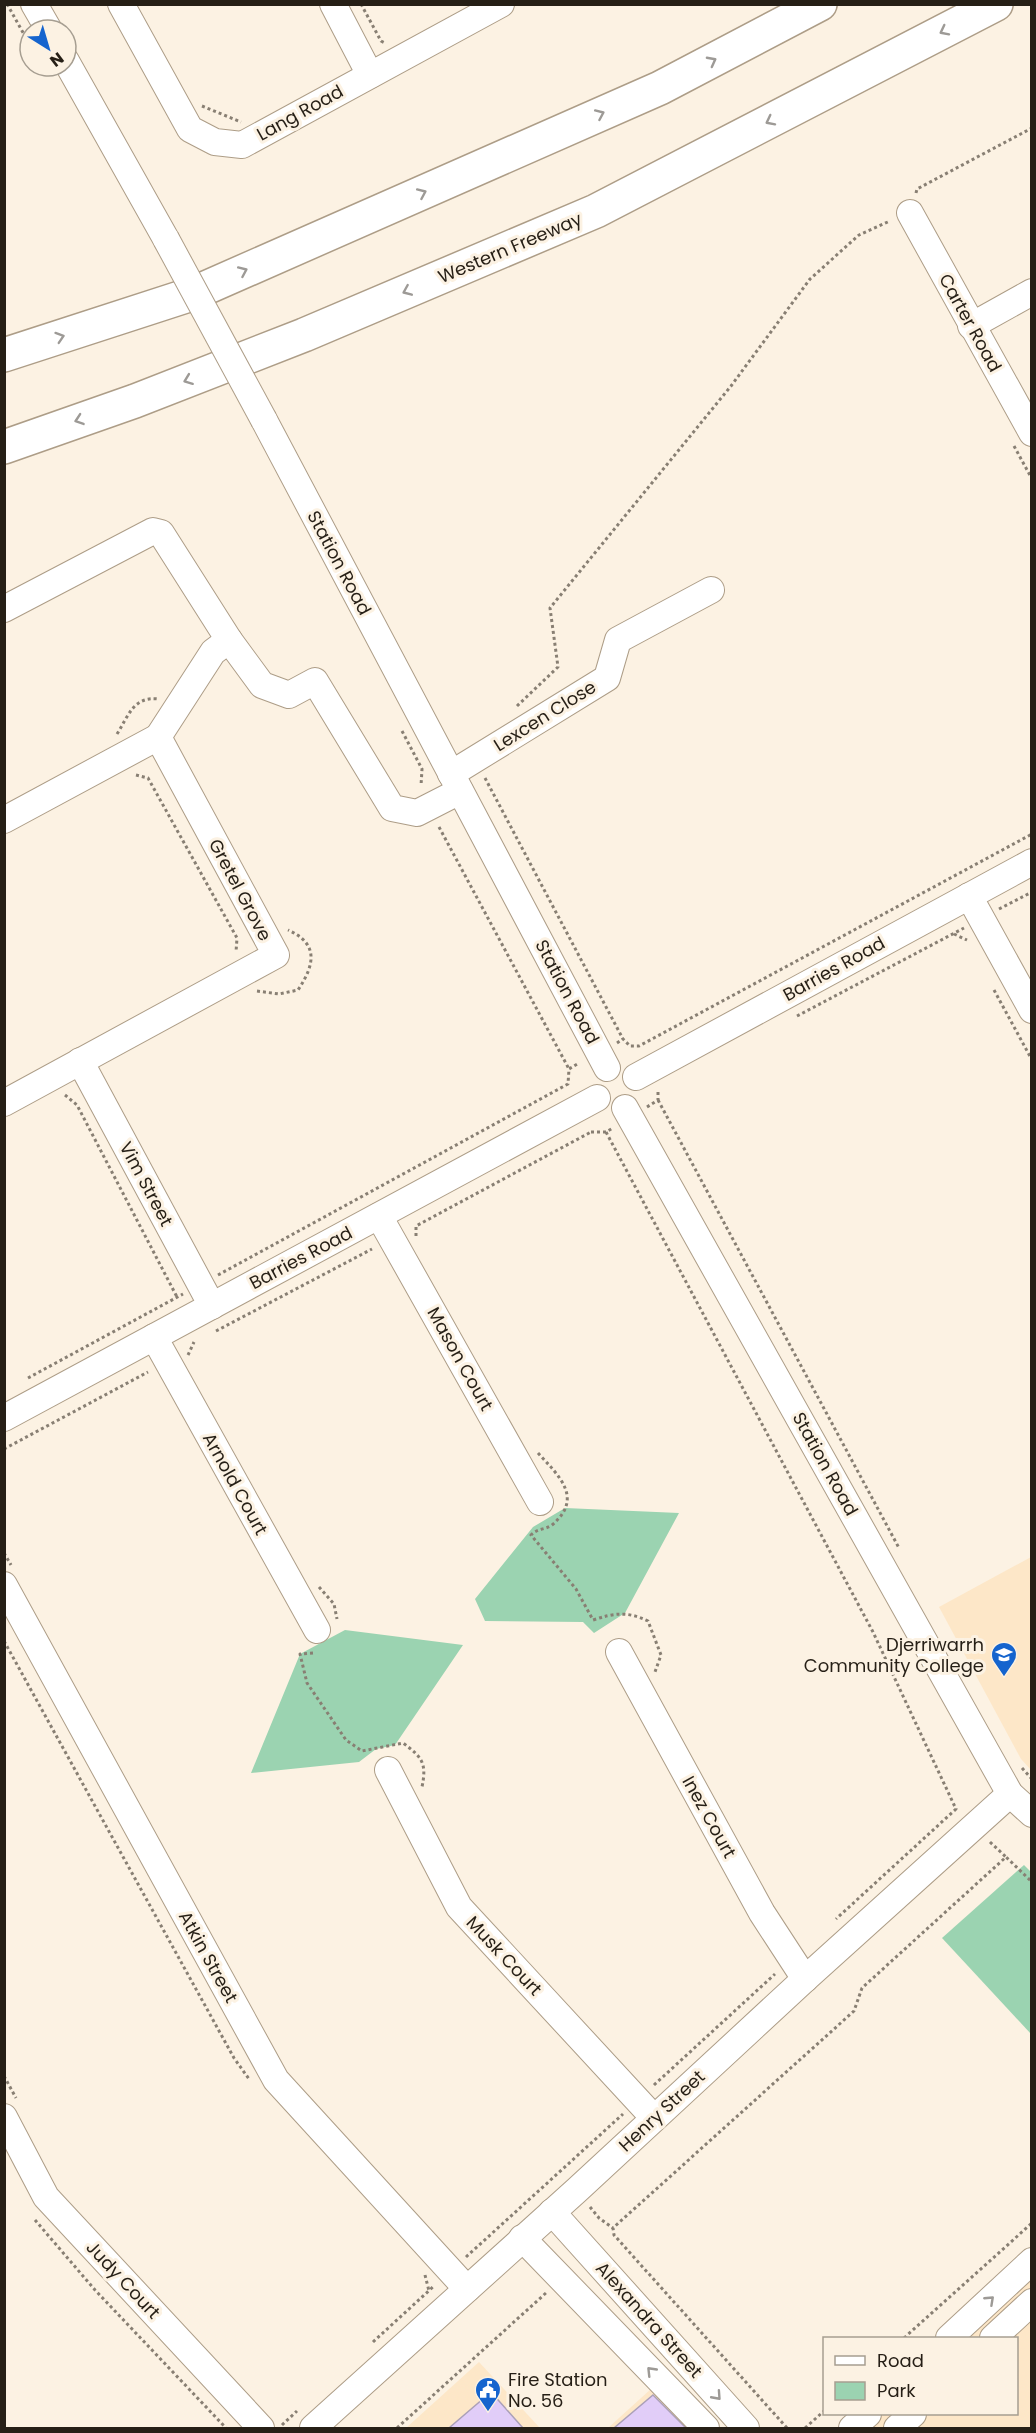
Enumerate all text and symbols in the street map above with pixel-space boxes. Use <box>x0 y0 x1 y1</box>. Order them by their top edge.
north arrow <box>18 18 78 78</box>
one-way arrow <box>939 24 950 36</box>
text: N <box>45 47 68 72</box>
one-way arrow <box>706 57 716 68</box>
street label: Lang Road <box>252 79 347 147</box>
one-way arrow <box>594 109 605 121</box>
one-way arrow <box>766 114 777 125</box>
one-way arrow <box>416 188 427 200</box>
street label: Western Freeway <box>434 206 586 289</box>
one-way arrow <box>237 267 248 279</box>
street label: Carter Road <box>933 269 1008 376</box>
one-way arrow <box>403 284 414 296</box>
one-way arrow <box>54 332 65 344</box>
one-way arrow <box>183 373 193 386</box>
one-way arrow <box>75 413 85 426</box>
street label: Station Road <box>301 506 377 619</box>
street label: Lexcen Close <box>489 674 601 757</box>
street label: Gretel Grove <box>203 834 278 945</box>
street label: Barries Road <box>778 930 889 1007</box>
street label: Station Road <box>529 935 605 1048</box>
street label: Vim Street <box>114 1137 179 1231</box>
street label: Barries Road <box>245 1220 357 1295</box>
street label: Mason Court <box>422 1302 499 1415</box>
street label: Station Road <box>787 1407 864 1520</box>
street label: Arnold Court <box>197 1428 274 1539</box>
place label: Djerriwarrh Community College <box>804 1632 984 1678</box>
school or university icon: Djerriwarrh Community College <box>989 1640 1019 1678</box>
street label: Inez Court <box>677 1771 742 1862</box>
street label: Atkin Street <box>173 1906 244 2007</box>
street label: Musk Court <box>461 1910 548 2001</box>
street label: Henry Street <box>613 2064 710 2157</box>
street label: Judy Court <box>81 2235 166 2324</box>
street label: Alexandra Street <box>590 2256 708 2383</box>
one-way arrow <box>983 2296 994 2307</box>
legend <box>823 2337 1018 2415</box>
text: Road <box>877 2348 924 2373</box>
place label: Fire Station No. 56 <box>508 2367 608 2413</box>
one-way arrow <box>647 2368 658 2379</box>
public building icon: Fire Station No. 56 <box>473 2375 503 2413</box>
text: Park <box>877 2378 916 2403</box>
one-way arrow <box>710 2389 721 2400</box>

